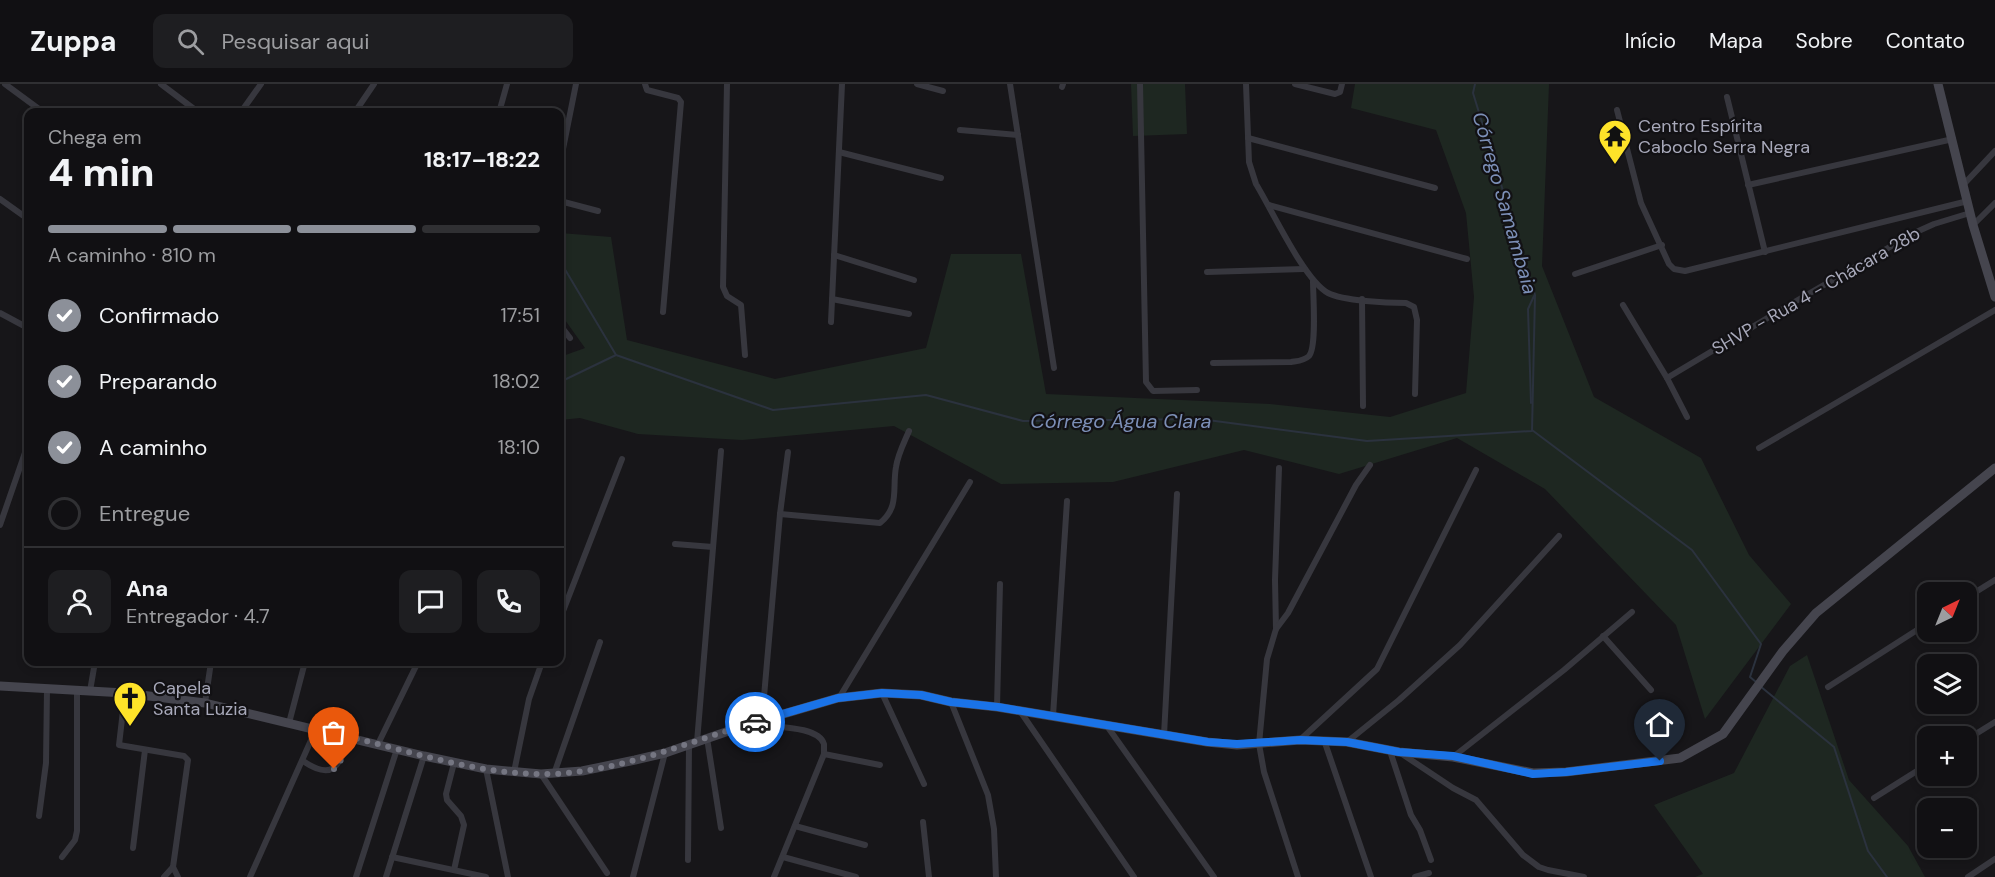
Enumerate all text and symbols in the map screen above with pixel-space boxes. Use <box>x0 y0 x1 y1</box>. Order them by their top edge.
search box <box>153 14 573 68</box>
text: Zuppa <box>30 23 117 60</box>
icon: search <box>174 25 207 58</box>
text: Pesquisar aqui <box>222 27 370 56</box>
text: Início <box>1625 27 1676 55</box>
text: Mapa <box>1709 27 1763 55</box>
text: Sobre <box>1796 27 1853 55</box>
text: Contato <box>1886 27 1965 55</box>
water label: Córrego Samambaia <box>1466 109 1544 297</box>
place label: Centro Espírita Caboclo Serra Negra <box>1638 114 1810 159</box>
temple icon: Centro Espírita Caboclo Serra Negra <box>1597 118 1633 165</box>
text: Chega em <box>48 124 142 150</box>
text: 18:17–18:22 <box>424 145 540 174</box>
text: 4 min <box>48 147 155 198</box>
street label: SHVP - Rua 4 - Chácara 28b <box>1707 221 1925 361</box>
text: A caminho · 810 m <box>48 242 216 268</box>
icon: check <box>48 299 81 332</box>
text: Confirmado <box>99 301 219 330</box>
text: 17:51 <box>501 302 540 328</box>
icon: check <box>48 365 81 398</box>
text: Preparando <box>99 367 217 396</box>
text: 18:02 <box>493 368 540 394</box>
water label: Córrego Água Clara <box>1030 408 1212 434</box>
icon: check <box>48 431 81 464</box>
text: A caminho <box>99 433 207 462</box>
text: 18:10 <box>498 434 540 460</box>
text: Entregue <box>99 499 190 528</box>
button: person <box>48 570 111 633</box>
button: chat <box>399 570 462 633</box>
button: phone <box>477 570 540 633</box>
text: Ana <box>126 574 168 603</box>
north arrow <box>1917 582 1977 642</box>
map controls <box>1917 582 1977 858</box>
text: Entregador · 4.7 <box>126 603 270 629</box>
button: layers <box>1917 654 1977 714</box>
place label: Capela Santa Luzia <box>153 676 247 721</box>
church icon: Capela Santa Luzia <box>112 680 148 727</box>
courier <box>725 692 785 752</box>
pin <box>1634 699 1685 761</box>
icon: car <box>739 706 772 739</box>
pin <box>308 707 359 769</box>
icon: home <box>1643 708 1676 741</box>
icon: bag <box>317 716 350 749</box>
button: + <box>1917 726 1977 786</box>
button: − <box>1917 798 1977 858</box>

